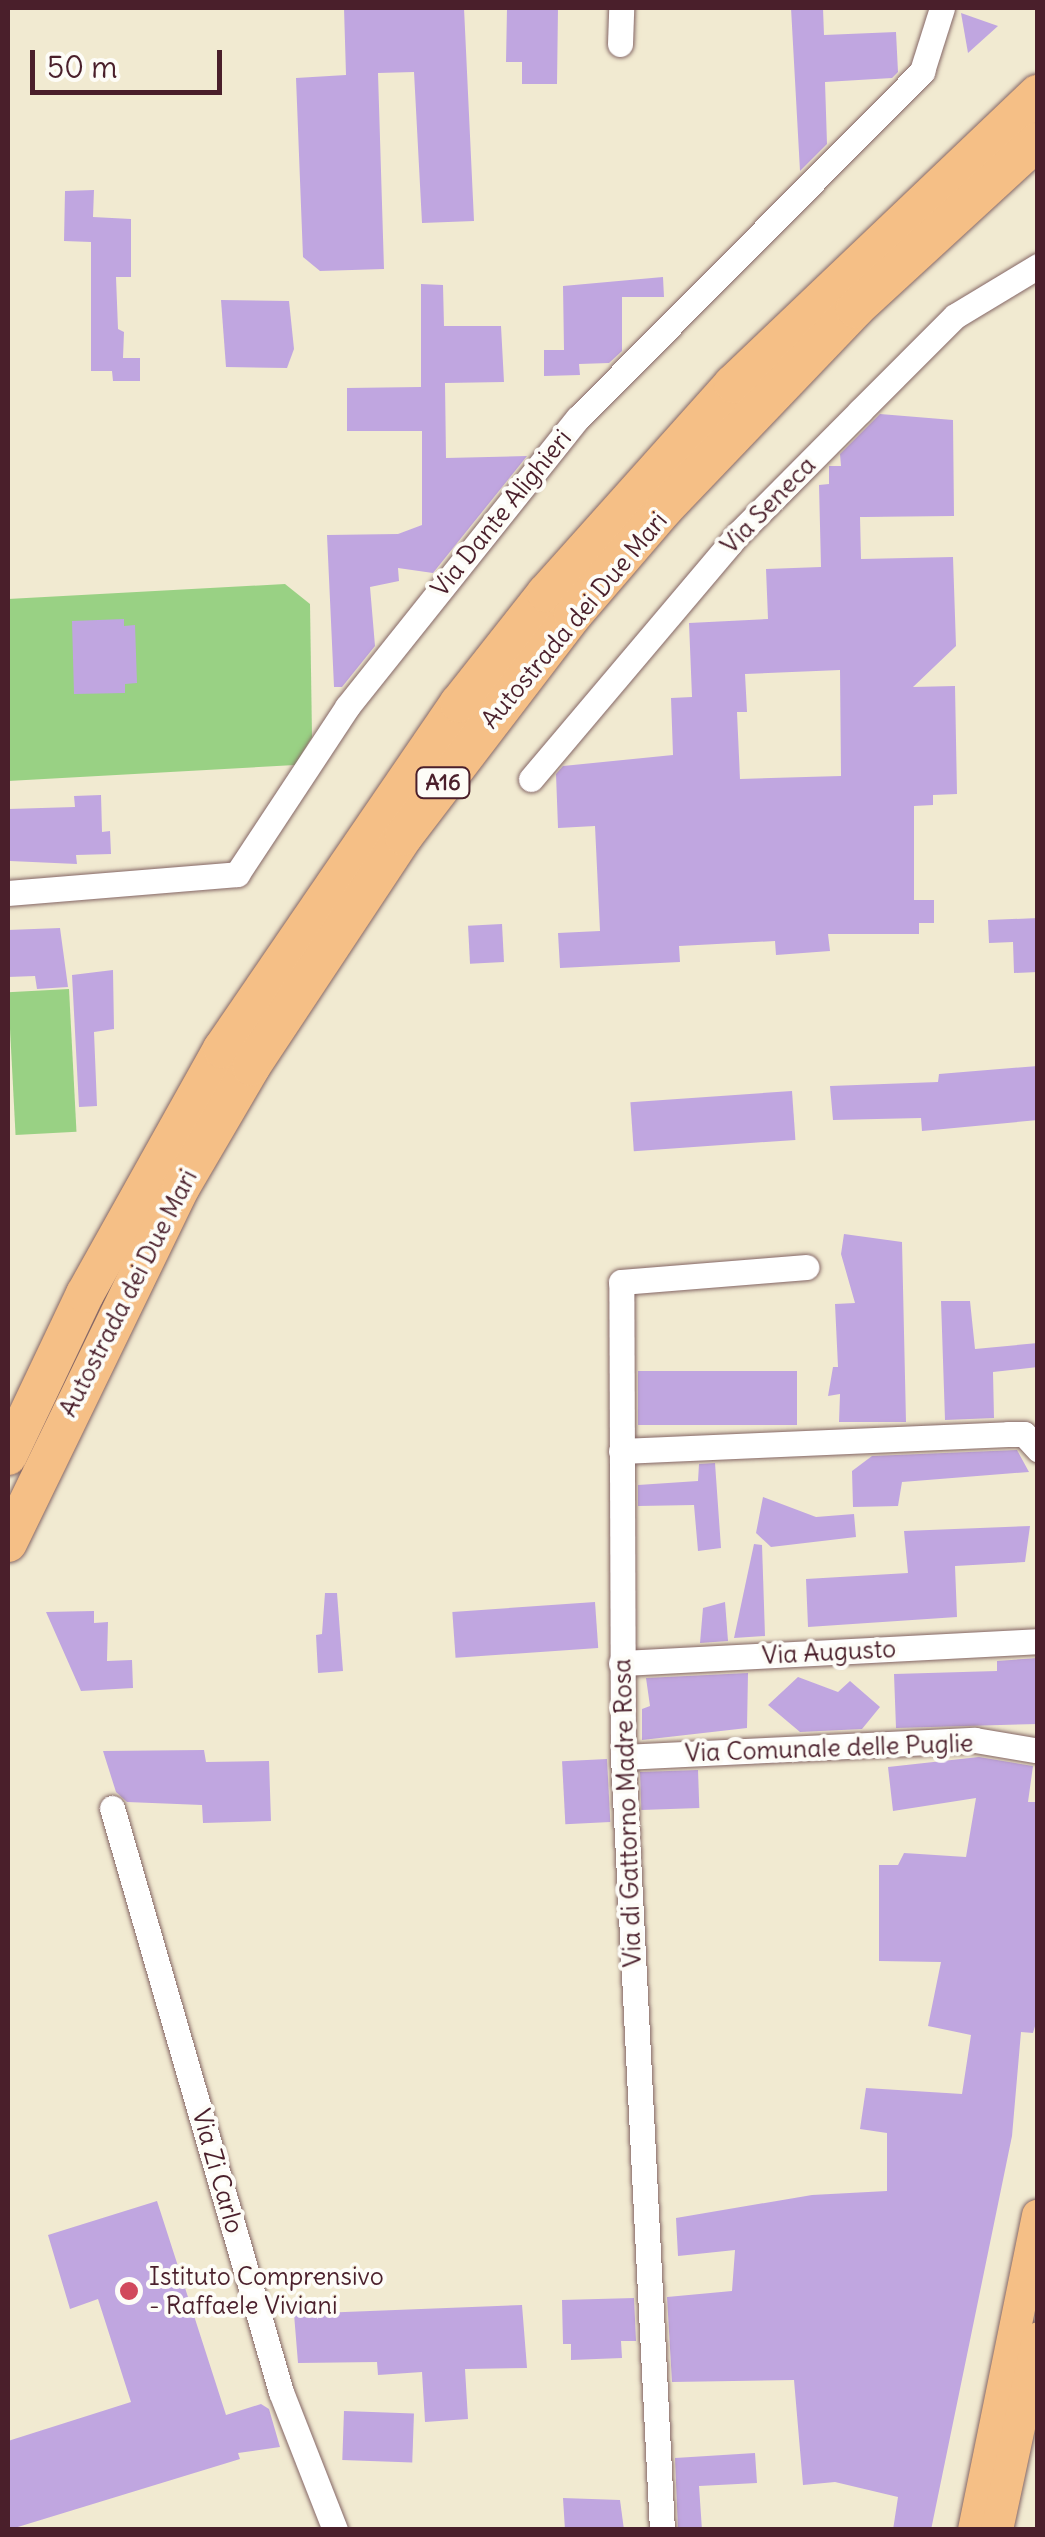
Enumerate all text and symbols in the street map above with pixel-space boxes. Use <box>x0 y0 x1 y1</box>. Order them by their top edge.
scale bar <box>35 30 228 92</box>
text: 50 m <box>47 48 117 86</box>
street label: Via Dante Alighieri <box>425 424 577 602</box>
street label: Via Seneca <box>714 450 822 560</box>
street label: Autostrada dei Due Mari <box>475 506 673 734</box>
road number: A16 <box>413 766 473 800</box>
street label: Autostrada dei Due Mari <box>53 1164 203 1422</box>
street label: Via Augusto <box>761 1634 897 1670</box>
street label: Via di Gattorno Madre Rosa <box>607 1658 647 1968</box>
street label: Via Comunale delle Puglie <box>684 1728 974 1768</box>
street label: Via Zi Carlo <box>186 2106 250 2236</box>
place label: Istituto Comprensivo - Raffaele Viviani <box>149 2262 384 2321</box>
marker: Istituto Comprensivo - Raffaele Viviani <box>118 2280 140 2302</box>

